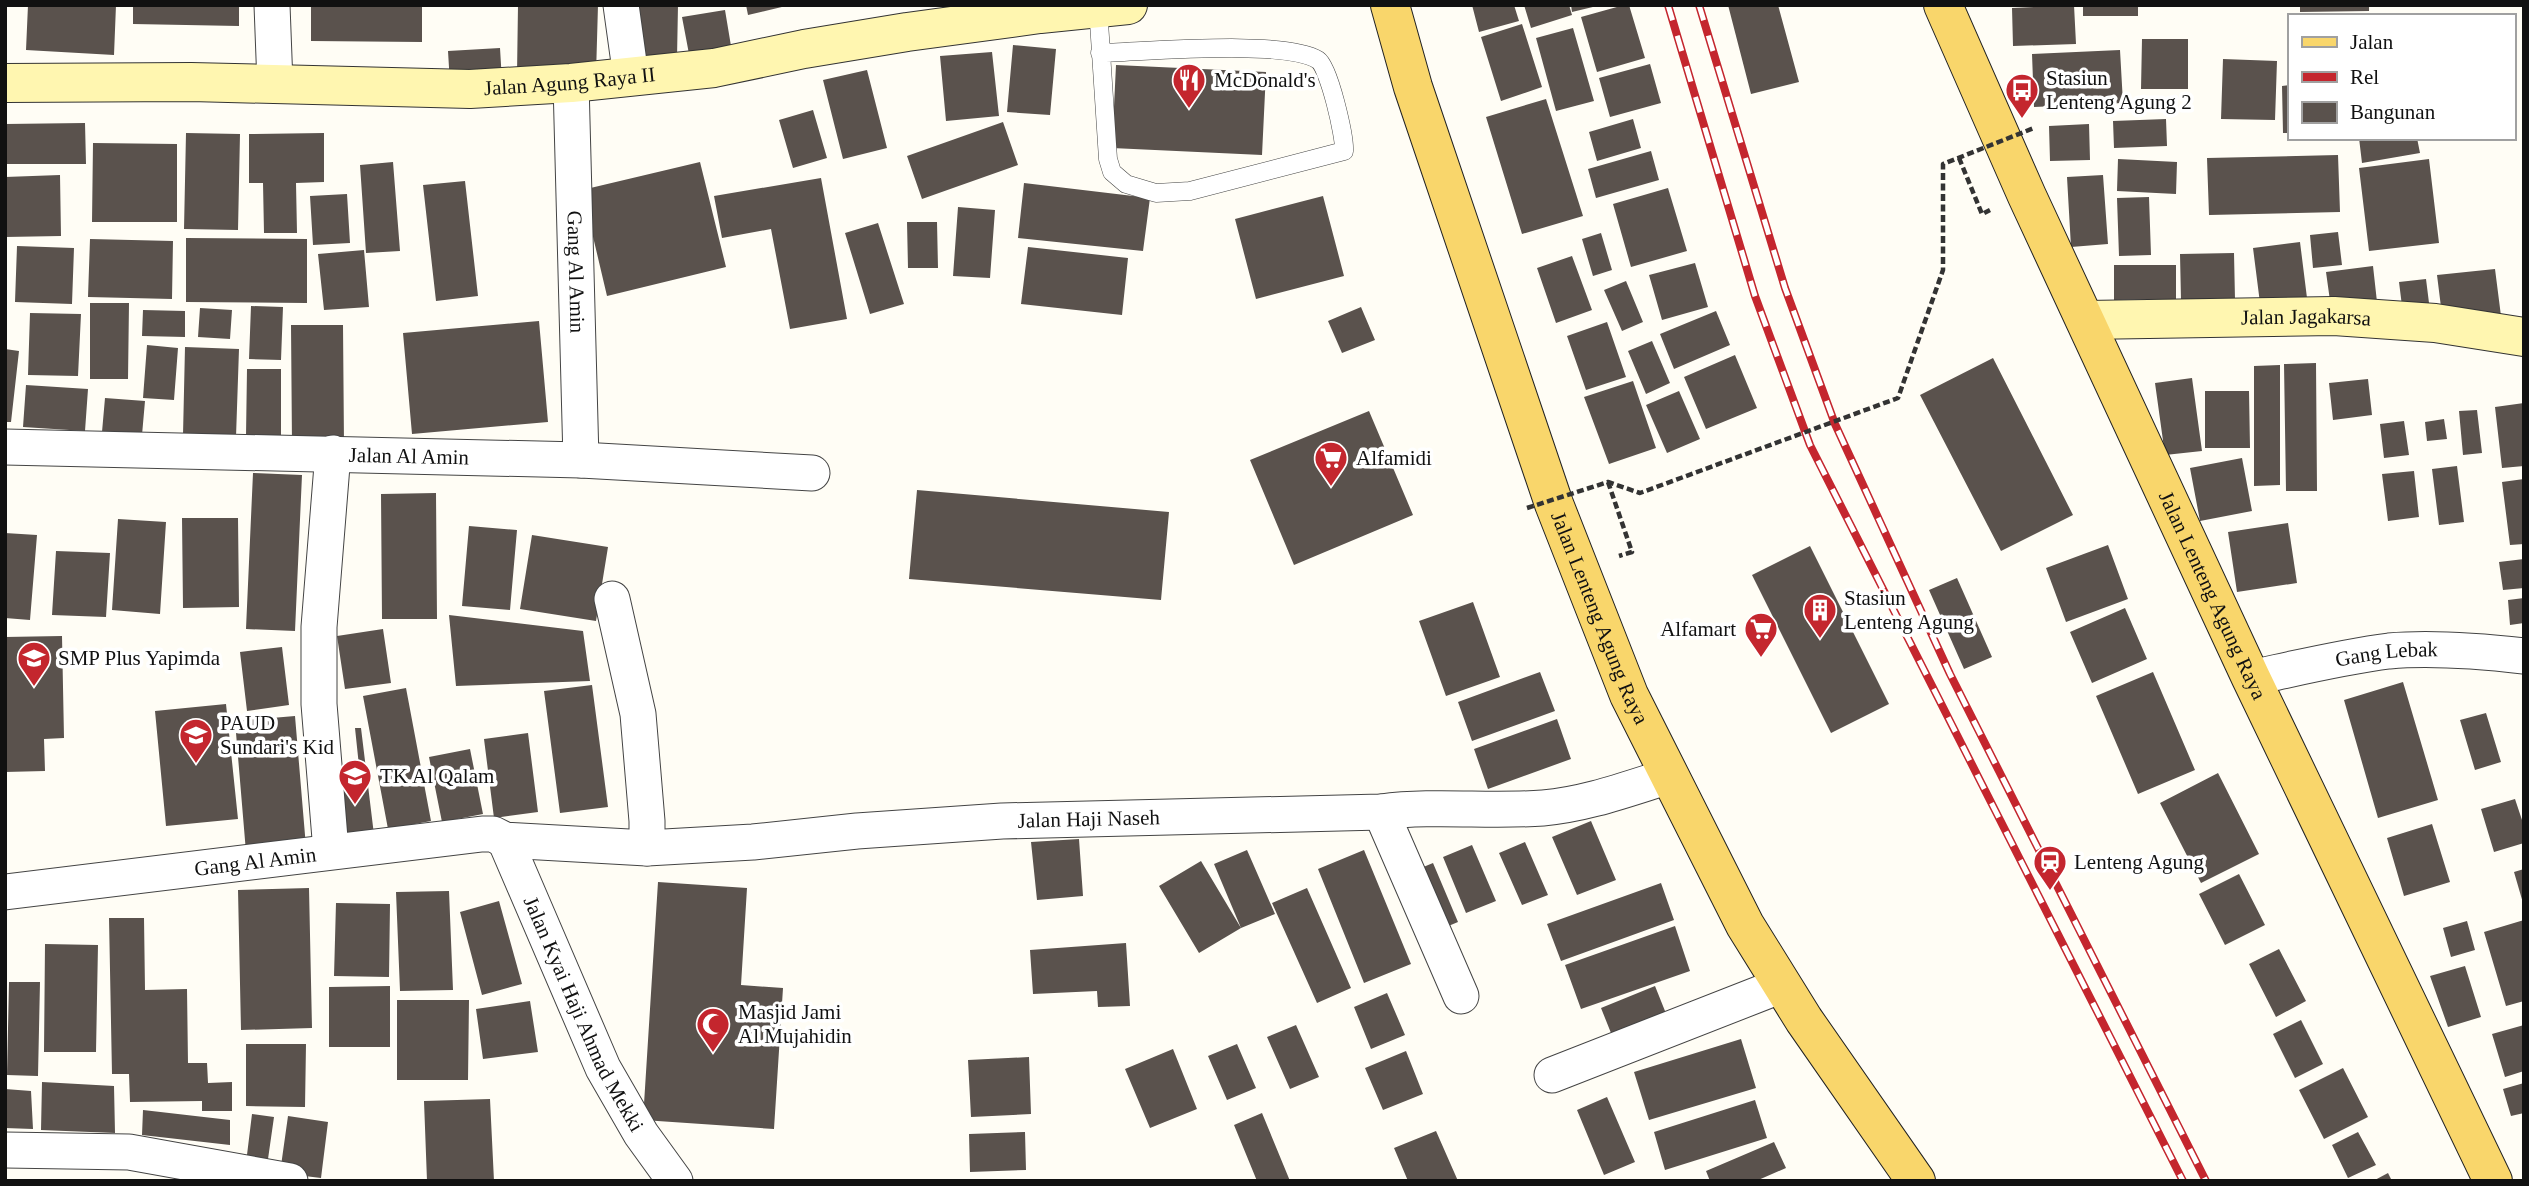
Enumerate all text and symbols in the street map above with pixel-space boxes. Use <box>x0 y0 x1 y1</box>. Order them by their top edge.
legend <box>2288 14 2515 140</box>
text: Jalan <box>2350 30 2394 54</box>
restaurant icon: McDonald's <box>1170 61 1208 110</box>
street label: Jalan Agung Raya II <box>483 62 657 100</box>
text: Rel <box>2350 65 2379 89</box>
place label: Stasiun Lenteng Agung 2 <box>2046 66 2192 114</box>
place label: McDonald's <box>1214 68 1316 92</box>
bus stop icon: Stasiun Lenteng Agung 2 <box>2003 71 2041 120</box>
text: Bangunan <box>2350 100 2436 124</box>
street label: Gang Al Amin <box>562 210 590 334</box>
street label: Jalan Jagakarsa <box>2241 304 2372 331</box>
supermarket icon: Alfamidi <box>1312 439 1350 488</box>
street label: Jalan Al Amin <box>349 443 470 469</box>
place label: Alfamidi <box>1356 446 1432 470</box>
street label: Jalan Lenteng Agung Raya <box>2154 487 2272 704</box>
street label: Jalan Lenteng Agung Raya <box>1546 508 1654 729</box>
place label: Stasiun Lenteng Agung <box>1844 586 1975 634</box>
building icon: Stasiun Lenteng Agung <box>1801 591 1839 640</box>
supermarket icon: Alfamart <box>1742 610 1780 659</box>
place label: Alfamart <box>1660 617 1736 641</box>
street label: Gang Lebak <box>2333 637 2439 672</box>
school or university icon: SMP Plus Yapimda <box>15 639 53 688</box>
place label: SMP Plus Yapimda <box>58 646 221 670</box>
place label: PAUD Sundari's Kid <box>220 711 335 759</box>
school or university icon: PAUD Sundari's Kid <box>177 716 215 765</box>
school or university icon: TK Al Qalam <box>336 757 374 806</box>
place label: TK Al Qalam <box>380 764 494 788</box>
street label: Jalan Haji Naseh <box>1017 805 1161 833</box>
street label: Gang Al Amin <box>193 842 318 881</box>
station icon: Lenteng Agung <box>2031 843 2069 892</box>
place label: Lenteng Agung <box>2074 850 2205 874</box>
street label: Jalan Kyai Haji Ahmad Mekki <box>519 893 649 1136</box>
place label: Masjid Jami Al Mujahidin <box>738 1000 852 1048</box>
mosque icon: Masjid Jami Al Mujahidin <box>694 1005 732 1054</box>

